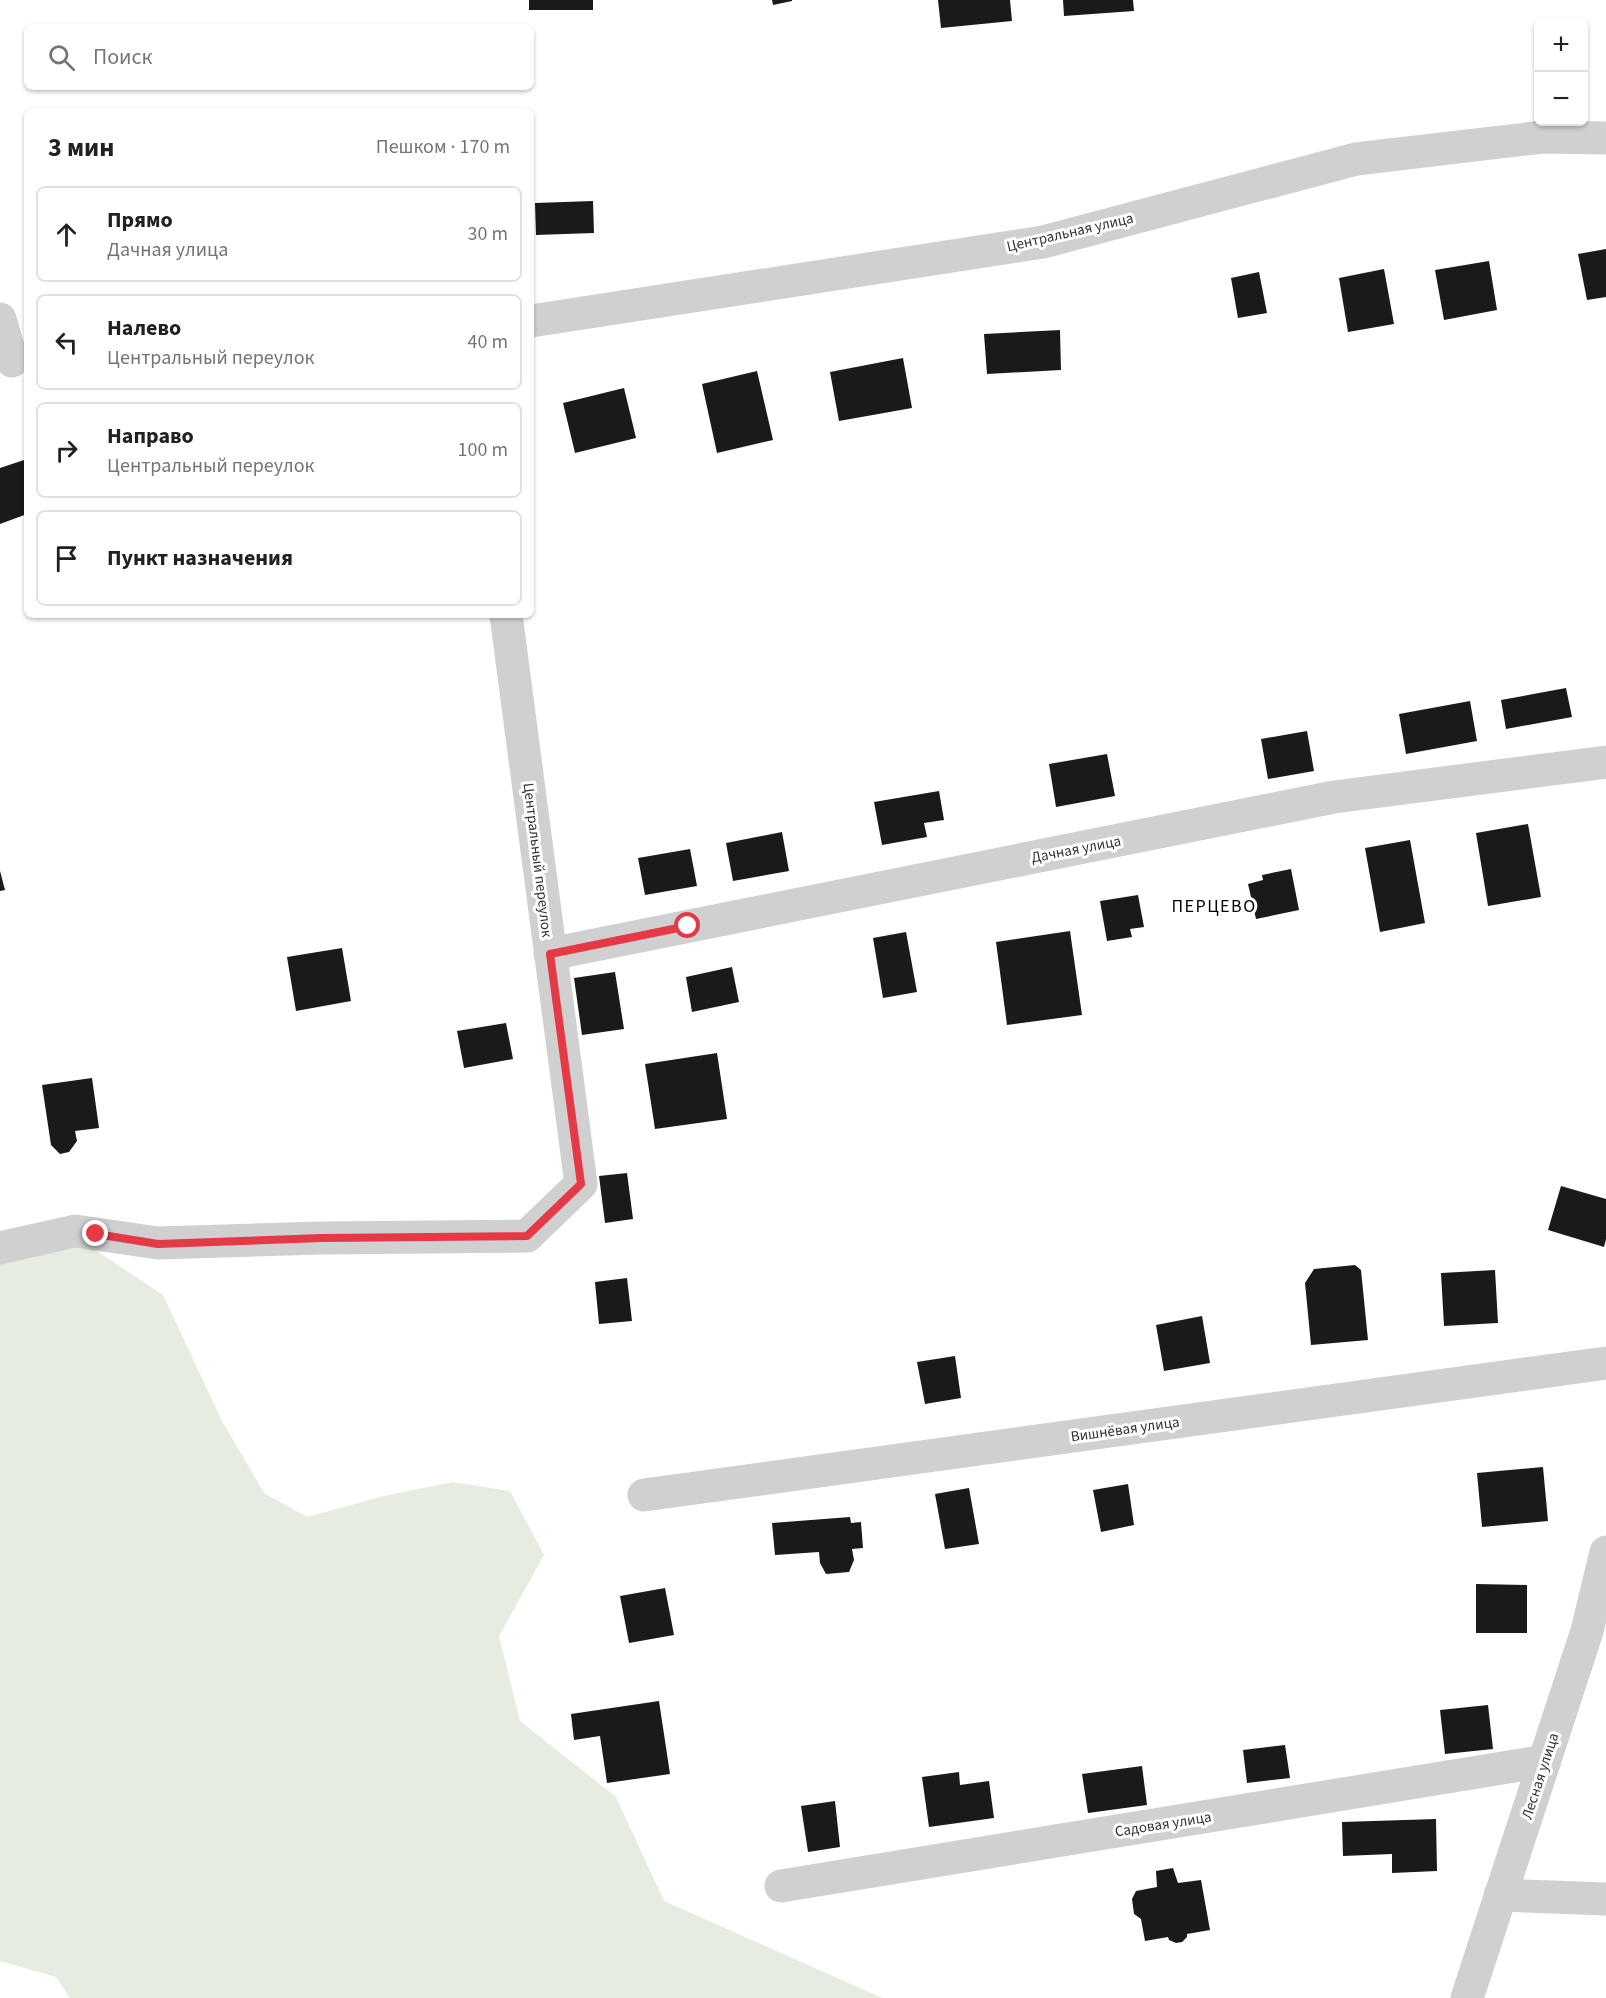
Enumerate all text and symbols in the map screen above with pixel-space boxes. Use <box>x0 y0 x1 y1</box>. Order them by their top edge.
map controls <box>1534 18 1588 126</box>
button: + <box>1534 18 1588 72</box>
search box <box>24 24 534 90</box>
icon: search <box>45 41 78 74</box>
text: Поиск <box>93 41 152 73</box>
button: − <box>1534 72 1588 126</box>
text: 3 мин <box>48 129 114 166</box>
text: Пешком · 170 m <box>376 133 510 161</box>
text: Прямо <box>107 204 173 236</box>
street label: Центральная улица <box>1005 208 1136 257</box>
icon: ahead <box>50 218 83 251</box>
text: 30 m <box>468 220 508 248</box>
text: Дачная улица <box>107 236 228 264</box>
text: Налево <box>107 312 181 344</box>
icon: left <box>50 326 83 359</box>
text: 40 m <box>468 328 508 356</box>
text: Центральный переулок <box>107 344 314 372</box>
text: Направо <box>107 420 194 452</box>
icon: right <box>50 434 83 467</box>
text: 100 m <box>458 436 508 464</box>
text: Центральный переулок <box>107 452 314 480</box>
icon: arrive <box>50 542 83 575</box>
text: Пункт назначения <box>107 542 293 574</box>
street label: Центральный переулок <box>518 782 557 939</box>
street label: Дачная улица <box>1029 831 1123 868</box>
district label: ПЕРЦЕВО <box>1171 894 1257 919</box>
route start <box>674 912 700 938</box>
route end <box>82 1220 108 1246</box>
street label: Вишнёвая улица <box>1069 1411 1181 1448</box>
street label: Лесная улица <box>1517 1730 1564 1822</box>
street label: Садовая улица <box>1113 1806 1213 1842</box>

